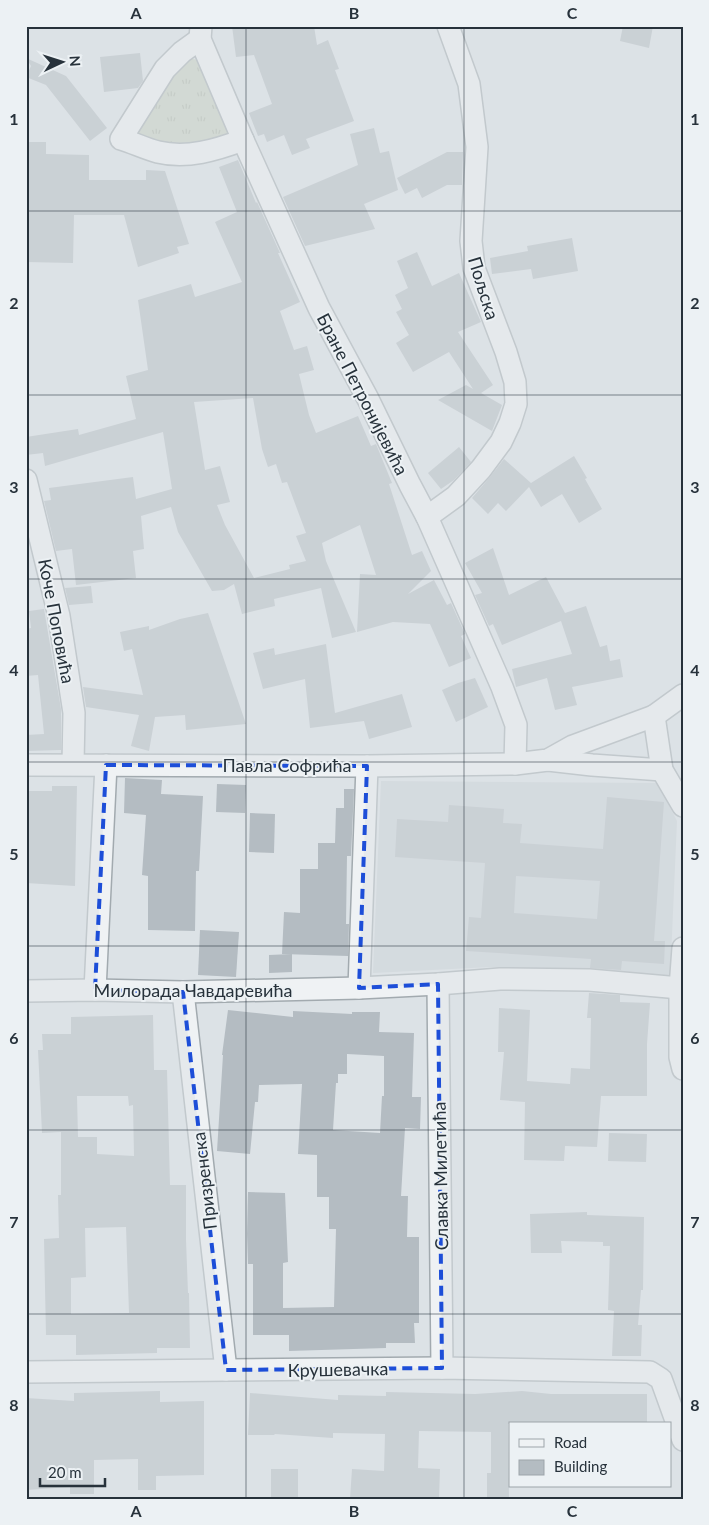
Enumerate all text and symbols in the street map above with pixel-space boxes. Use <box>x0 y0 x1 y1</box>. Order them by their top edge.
text: A <box>129 3 142 22</box>
text: B <box>349 3 359 22</box>
text: C <box>567 3 578 22</box>
north arrow <box>38 38 88 88</box>
text: N <box>67 55 84 67</box>
text: 1 <box>9 109 19 128</box>
text: 1 <box>690 109 700 128</box>
street label: Пољска <box>464 254 504 322</box>
text: 2 <box>9 293 19 312</box>
text: 2 <box>690 293 700 312</box>
street label: Бране Петронијевића <box>313 309 413 479</box>
text: 3 <box>9 477 19 496</box>
text: 3 <box>690 477 700 496</box>
street label: Коче Поповића <box>34 557 80 685</box>
text: 4 <box>9 660 19 679</box>
text: 4 <box>690 660 700 679</box>
street label: Павла Софрића <box>222 754 352 776</box>
text: 5 <box>9 844 19 863</box>
text: 5 <box>690 844 700 863</box>
street label: Милорада Чавдаревића <box>94 979 292 1001</box>
text: 6 <box>9 1028 19 1047</box>
text: 6 <box>690 1028 700 1047</box>
street label: Славка Милетића <box>428 1102 452 1250</box>
street label: Призренска <box>187 1131 221 1231</box>
text: 7 <box>9 1212 19 1231</box>
text: 7 <box>690 1212 700 1231</box>
street label: Крушевачка <box>287 1357 389 1381</box>
text: 8 <box>9 1395 19 1414</box>
text: 8 <box>690 1395 700 1414</box>
legend <box>509 1422 672 1488</box>
text: Road <box>554 1433 587 1451</box>
scale bar <box>40 1455 105 1487</box>
text: Building <box>554 1457 607 1475</box>
text: 20 m <box>48 1463 82 1481</box>
text: A <box>129 1501 142 1520</box>
text: B <box>349 1501 359 1520</box>
text: C <box>567 1501 578 1520</box>

